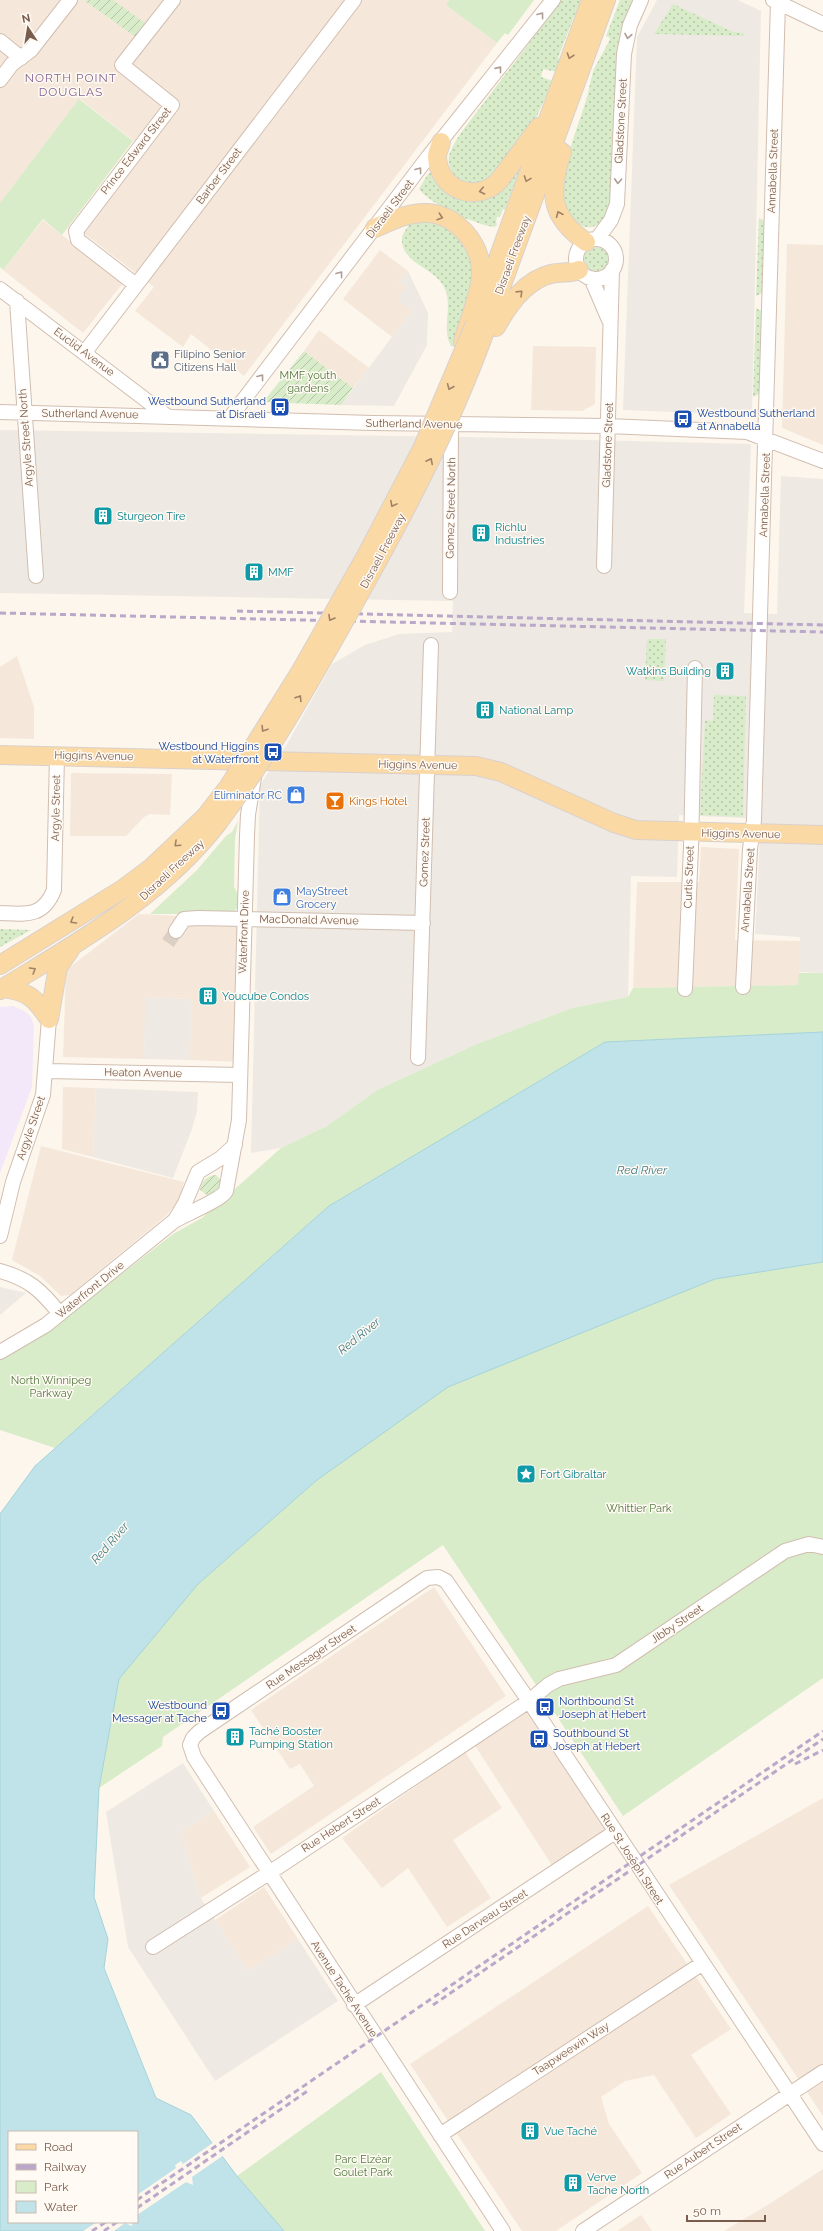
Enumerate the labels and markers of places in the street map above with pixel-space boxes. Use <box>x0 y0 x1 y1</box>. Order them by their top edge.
place label: Filipino Senior Citizens Hall <box>174 348 246 374</box>
public building icon: Filipino Senior Citizens Hall <box>149 349 171 371</box>
place label: Westbound Sutherland at Disraeli <box>148 395 266 421</box>
bus stop icon: Westbound Sutherland at Disraeli <box>269 396 291 418</box>
place label: Westbound Sutherland at Annabella <box>697 407 815 433</box>
bus stop icon: Westbound Sutherland at Annabella <box>672 408 694 430</box>
building icon: Sturgeon Tire <box>92 505 114 527</box>
place label: Sturgeon Tire <box>117 510 186 523</box>
place label: Richlu Industries <box>495 521 545 547</box>
building icon: Richlu Industries <box>470 522 492 544</box>
building icon: MMF <box>243 561 265 583</box>
place label: MMF <box>268 566 294 579</box>
building icon: Watkins Building <box>714 660 736 682</box>
place label: Watkins Building <box>626 665 711 678</box>
building icon: National Lamp <box>474 699 496 721</box>
place label: National Lamp <box>499 704 573 717</box>
place label: Westbound Higgins at Waterfront <box>159 740 259 766</box>
bus stop icon: Westbound Higgins at Waterfront <box>262 741 284 763</box>
shop icon: Eliminator RC <box>285 784 307 806</box>
place label: Eliminator RC <box>214 789 282 802</box>
bar icon: Kings Hotel <box>324 790 346 812</box>
place label: Kings Hotel <box>349 795 407 808</box>
place label: MayStreet Grocery <box>296 885 348 911</box>
shop icon: MayStreet Grocery <box>271 886 293 908</box>
building icon: Youcube Condos <box>197 985 219 1007</box>
place label: Youcube Condos <box>222 990 309 1003</box>
place icon: Fort Gibraltar <box>515 1463 537 1485</box>
place label: Fort Gibraltar <box>540 1468 607 1481</box>
place label: Northbound St Joseph at Hebert <box>559 1695 647 1721</box>
bus stop icon: Northbound St Joseph at Hebert <box>534 1696 556 1718</box>
place label: Westbound Messager at Tache <box>112 1699 208 1725</box>
bus stop icon: Westbound Messager at Tache <box>210 1700 232 1722</box>
place label: Taché Booster Pumping Station <box>249 1725 333 1751</box>
building icon: Taché Booster Pumping Station <box>224 1726 246 1748</box>
place label: Southbound St Joseph at Hebert <box>553 1727 641 1753</box>
bus stop icon: Southbound St Joseph at Hebert <box>528 1728 550 1750</box>
building icon: Vue Taché <box>519 2120 541 2142</box>
place label: Vue Taché <box>544 2125 598 2138</box>
place label: Verve Tache North <box>587 2171 649 2197</box>
building icon: Verve Tache North <box>562 2172 584 2194</box>

